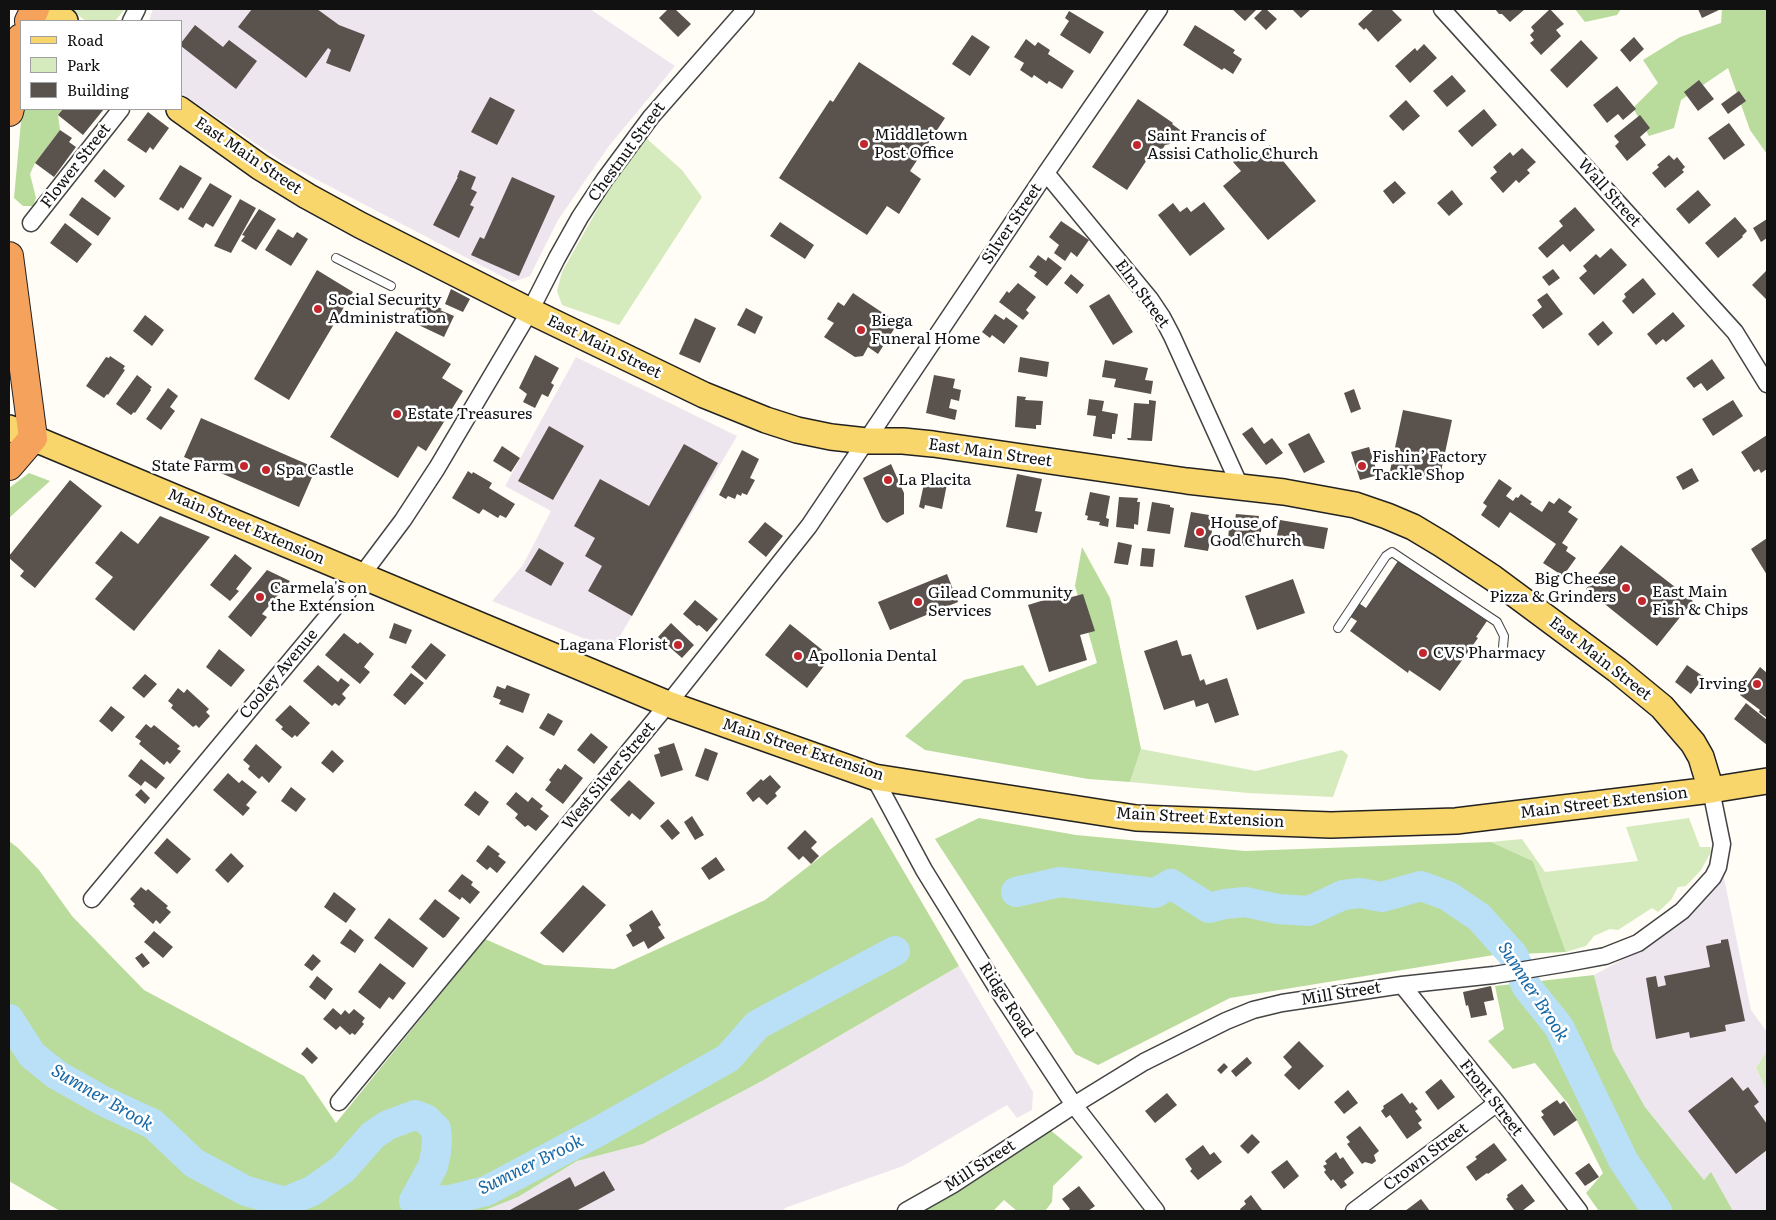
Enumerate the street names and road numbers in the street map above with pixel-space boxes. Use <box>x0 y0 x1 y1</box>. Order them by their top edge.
street label: Chestnut Street <box>585 99 669 205</box>
street label: East Main Street <box>191 113 305 199</box>
street label: Flower Street <box>37 120 115 212</box>
street label: Wall Street <box>1573 155 1645 231</box>
street label: Silver Street <box>978 180 1046 268</box>
street label: Elm Street <box>1111 256 1173 332</box>
street label: East Main Street <box>544 311 664 383</box>
street label: East Main Street <box>927 435 1053 471</box>
street label: Main Street Extension <box>165 485 327 569</box>
street label: East Main Street <box>1545 613 1655 705</box>
street label: Cooley Avenue <box>236 625 322 723</box>
street label: Main Street Extension <box>720 715 886 785</box>
street label: West Silver Street <box>558 718 660 834</box>
street label: Main Street Extension <box>1519 783 1689 823</box>
street label: Main Street Extension <box>1115 804 1285 832</box>
street label: Ridge Road <box>975 959 1037 1041</box>
street label: Mill Street <box>1300 978 1382 1010</box>
street label: Front Street <box>1455 1056 1527 1140</box>
street label: Crown Street <box>1380 1119 1472 1195</box>
street label: Mill Street <box>941 1136 1019 1196</box>

